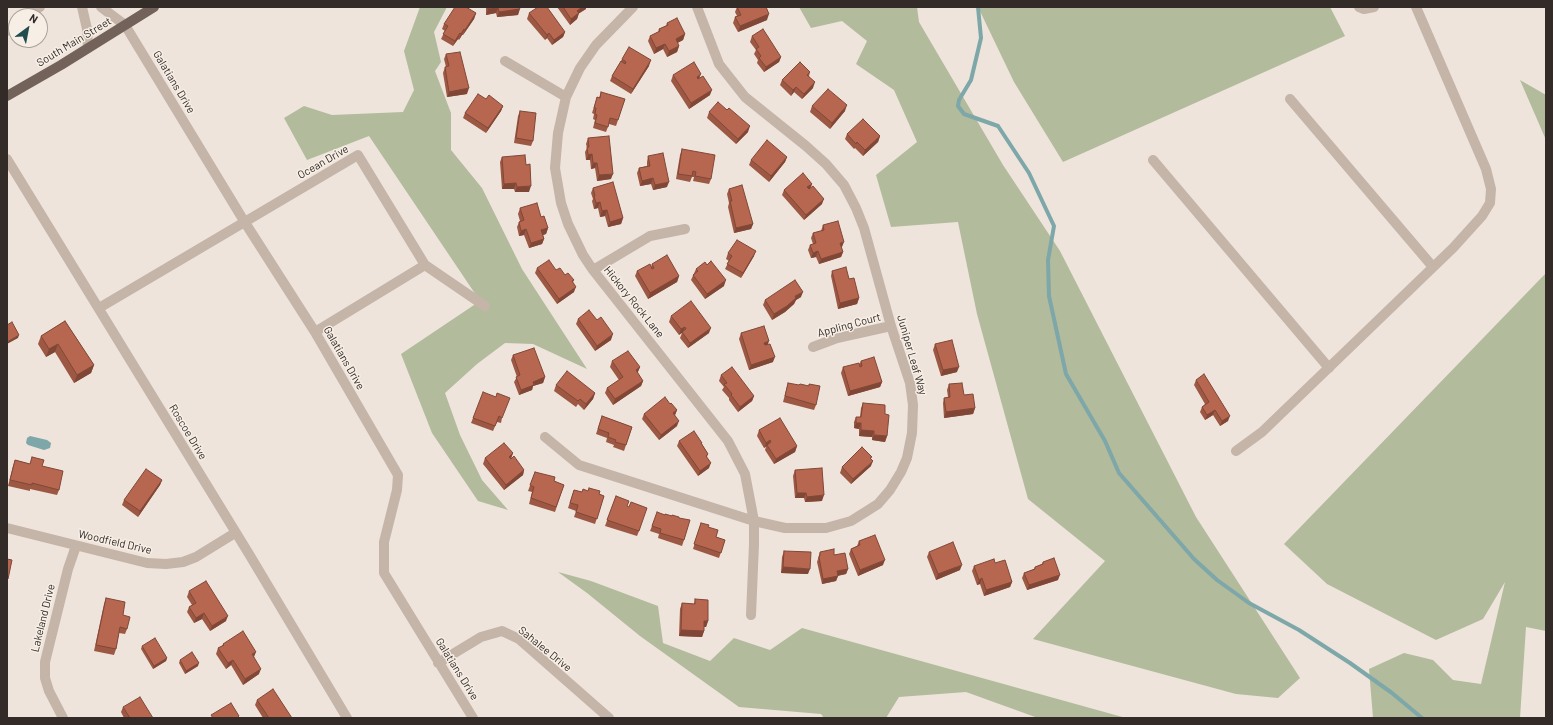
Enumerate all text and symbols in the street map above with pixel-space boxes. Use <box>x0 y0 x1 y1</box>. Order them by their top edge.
north arrow <box>8 8 48 48</box>
text: N <box>28 11 41 26</box>
street label: South Main Street <box>34 14 114 70</box>
street label: Galatians Drive <box>150 48 198 116</box>
street label: Ocean Drive <box>295 142 351 182</box>
street label: Hickory Rock Lane <box>601 264 667 340</box>
street label: Appling Court <box>816 310 882 340</box>
street label: Juniper Leaf Way <box>894 314 930 396</box>
street label: Galatians Drive <box>321 324 367 392</box>
street label: Roscoe Drive <box>166 402 210 462</box>
street label: Woodfield Drive <box>77 527 153 557</box>
street label: Lakeland Drive <box>28 583 58 653</box>
street label: Sahalee Drive <box>516 624 574 674</box>
street label: Galatians Drive <box>433 636 481 702</box>

